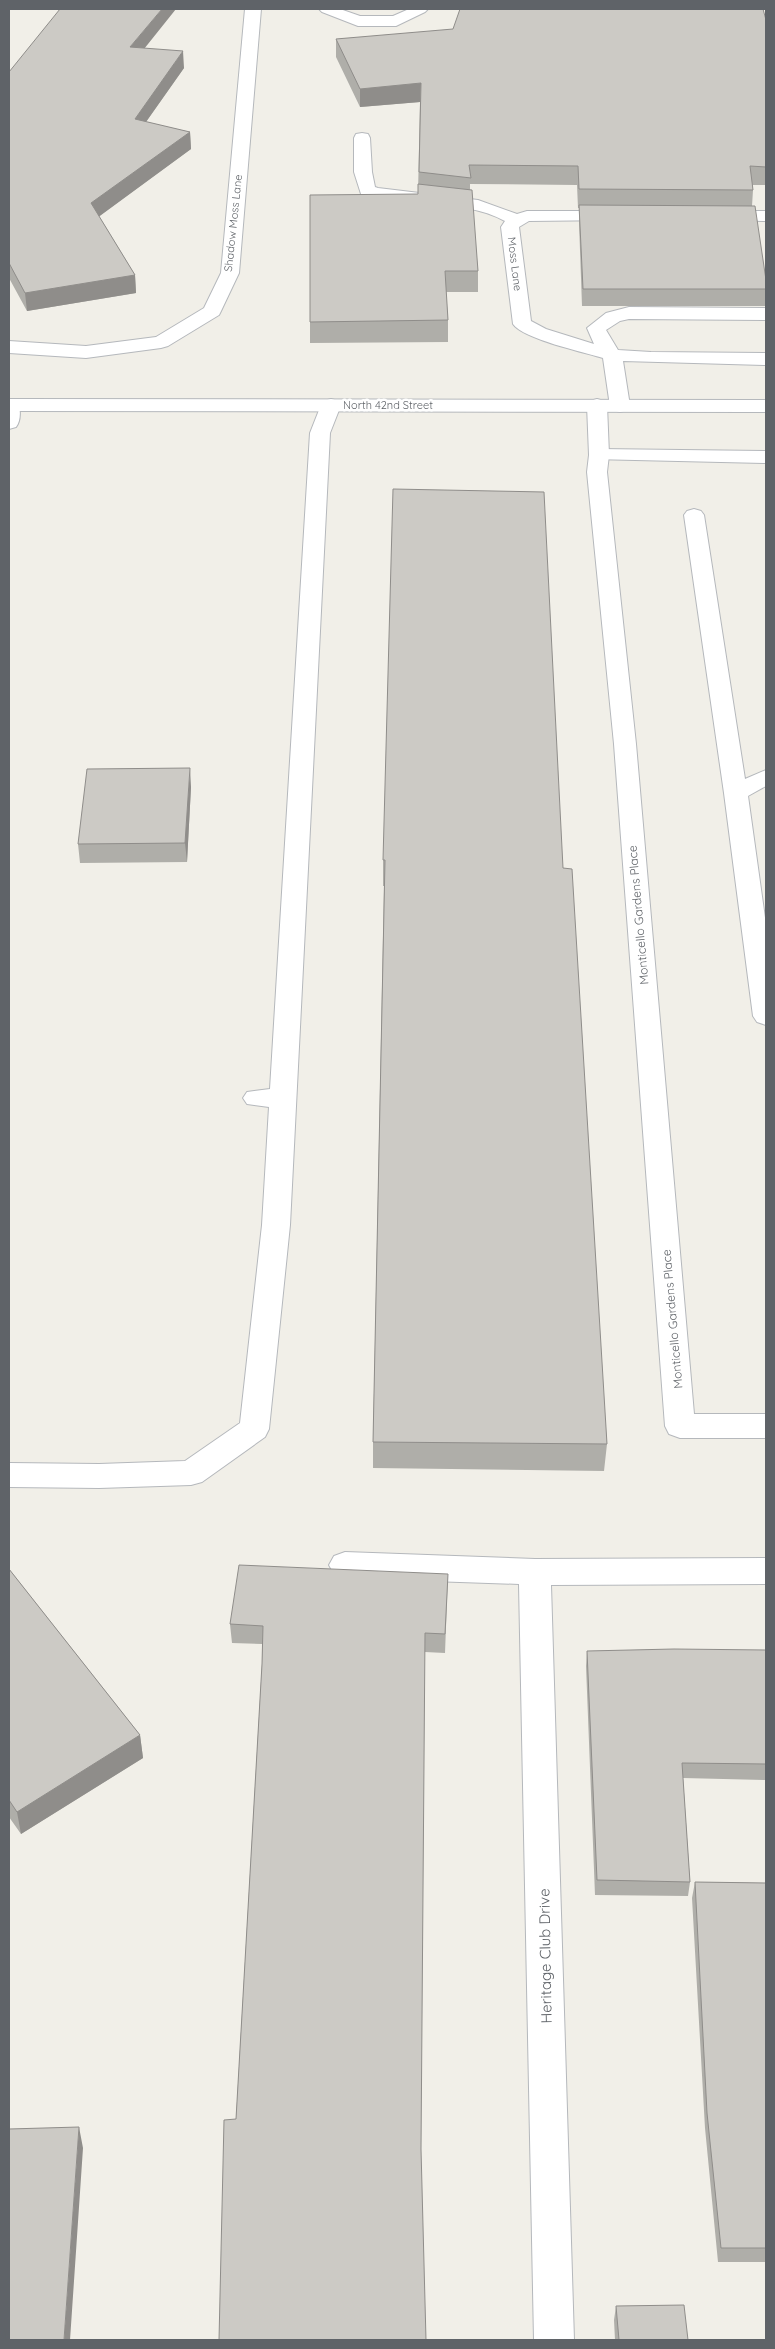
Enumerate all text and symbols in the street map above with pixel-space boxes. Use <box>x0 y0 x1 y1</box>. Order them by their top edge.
street label: Shadow Moss Lane <box>221 174 245 272</box>
street label: Moss Lane <box>505 236 525 292</box>
street label: North 42nd Street <box>343 398 433 412</box>
street label: Monticello Gardens Place <box>624 844 652 985</box>
street label: Monticello Gardens Place <box>658 1248 686 1389</box>
street label: Heritage Club Drive <box>534 1888 556 2024</box>

